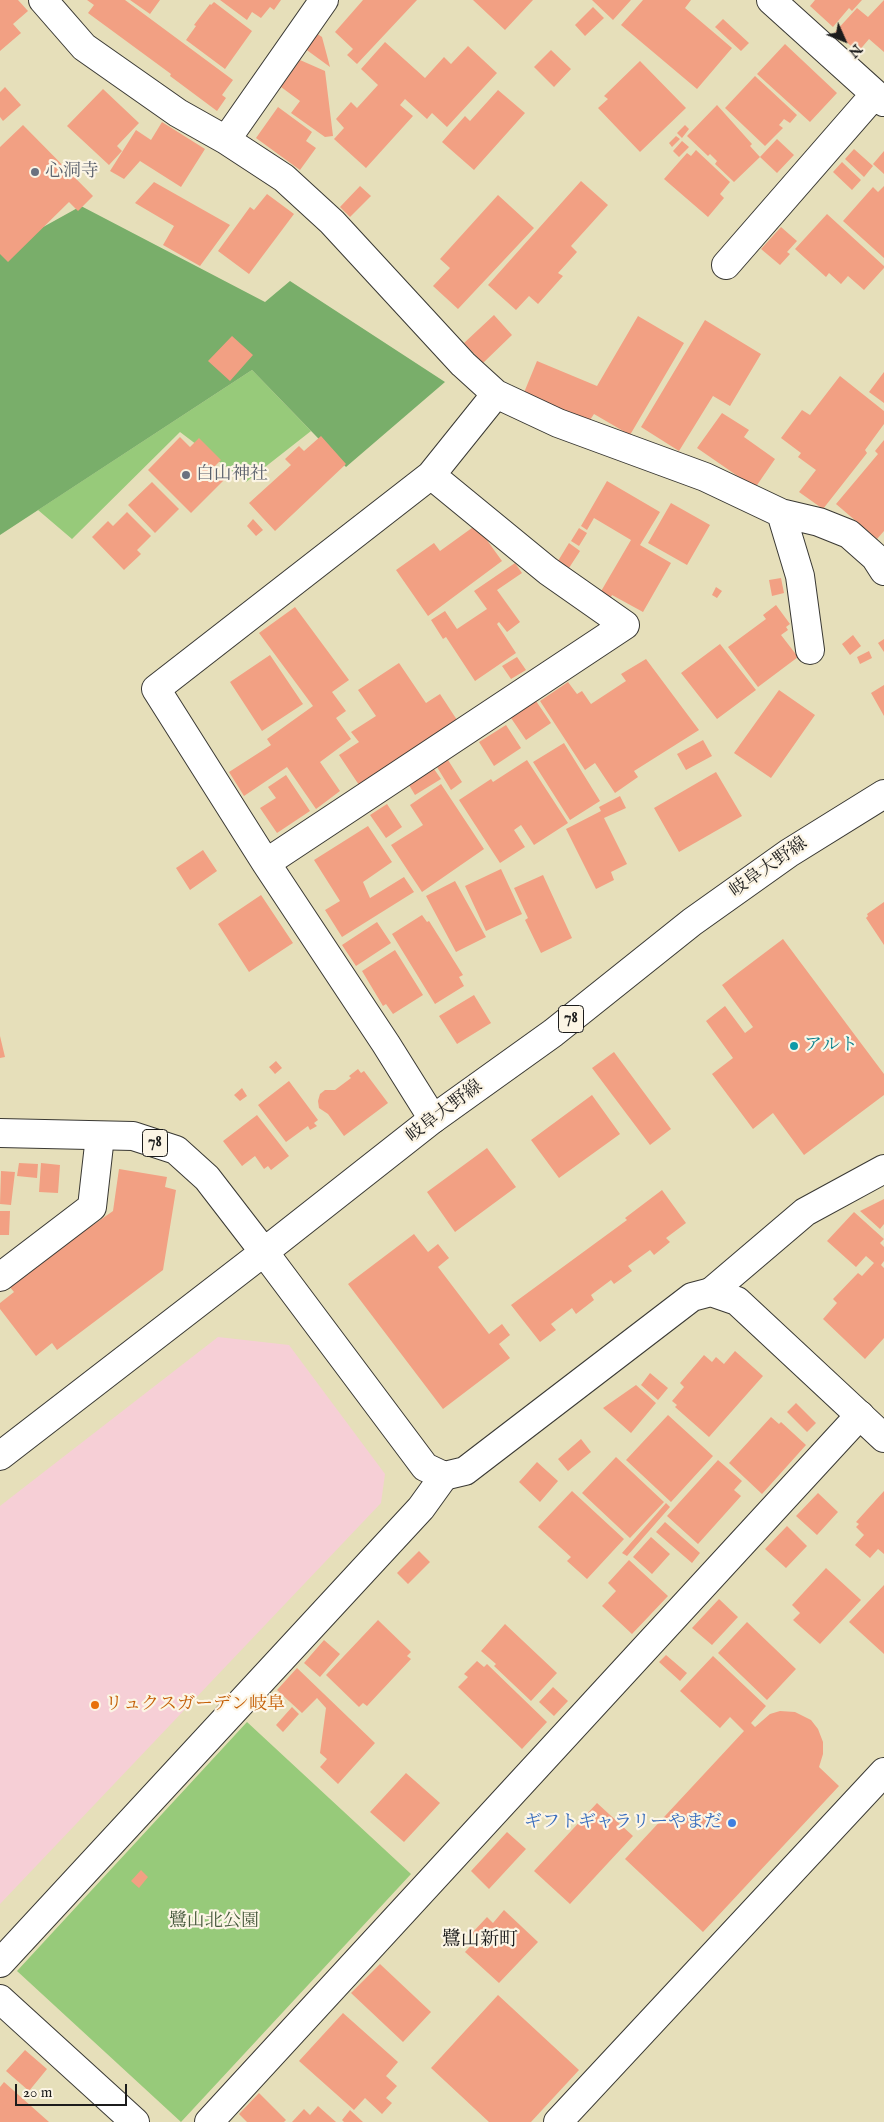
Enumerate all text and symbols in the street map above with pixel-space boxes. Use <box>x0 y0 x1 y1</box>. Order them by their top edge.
north arrow <box>819 15 869 65</box>
text: N <box>844 40 865 61</box>
place label: 心洞寺 <box>45 161 99 183</box>
marker: 心洞寺 <box>29 166 41 178</box>
place label: 白山神社 <box>196 464 268 486</box>
marker: 白山神社 <box>180 469 192 481</box>
street label: 岐阜大野線 <box>726 833 812 903</box>
road number: 78 <box>558 1006 584 1032</box>
place label: アルト <box>804 1035 858 1057</box>
marker: アルト <box>788 1040 800 1052</box>
street label: 岐阜大野線 <box>403 1076 487 1148</box>
road number: 78 <box>142 1130 168 1156</box>
place label: リュクスガーデン岐阜 <box>105 1694 285 1716</box>
marker: リュクスガーデン岐阜 <box>89 1699 101 1711</box>
place label: ギフトギャラリーやまだ <box>524 1812 722 1834</box>
marker: ギフトギャラリーやまだ <box>726 1817 738 1829</box>
park label: 鷺山北公園 <box>169 1911 259 1933</box>
district label: 鷺山新町 <box>442 1930 518 1952</box>
scale bar <box>18 2074 130 2106</box>
text: 20 m <box>23 2083 52 2102</box>

